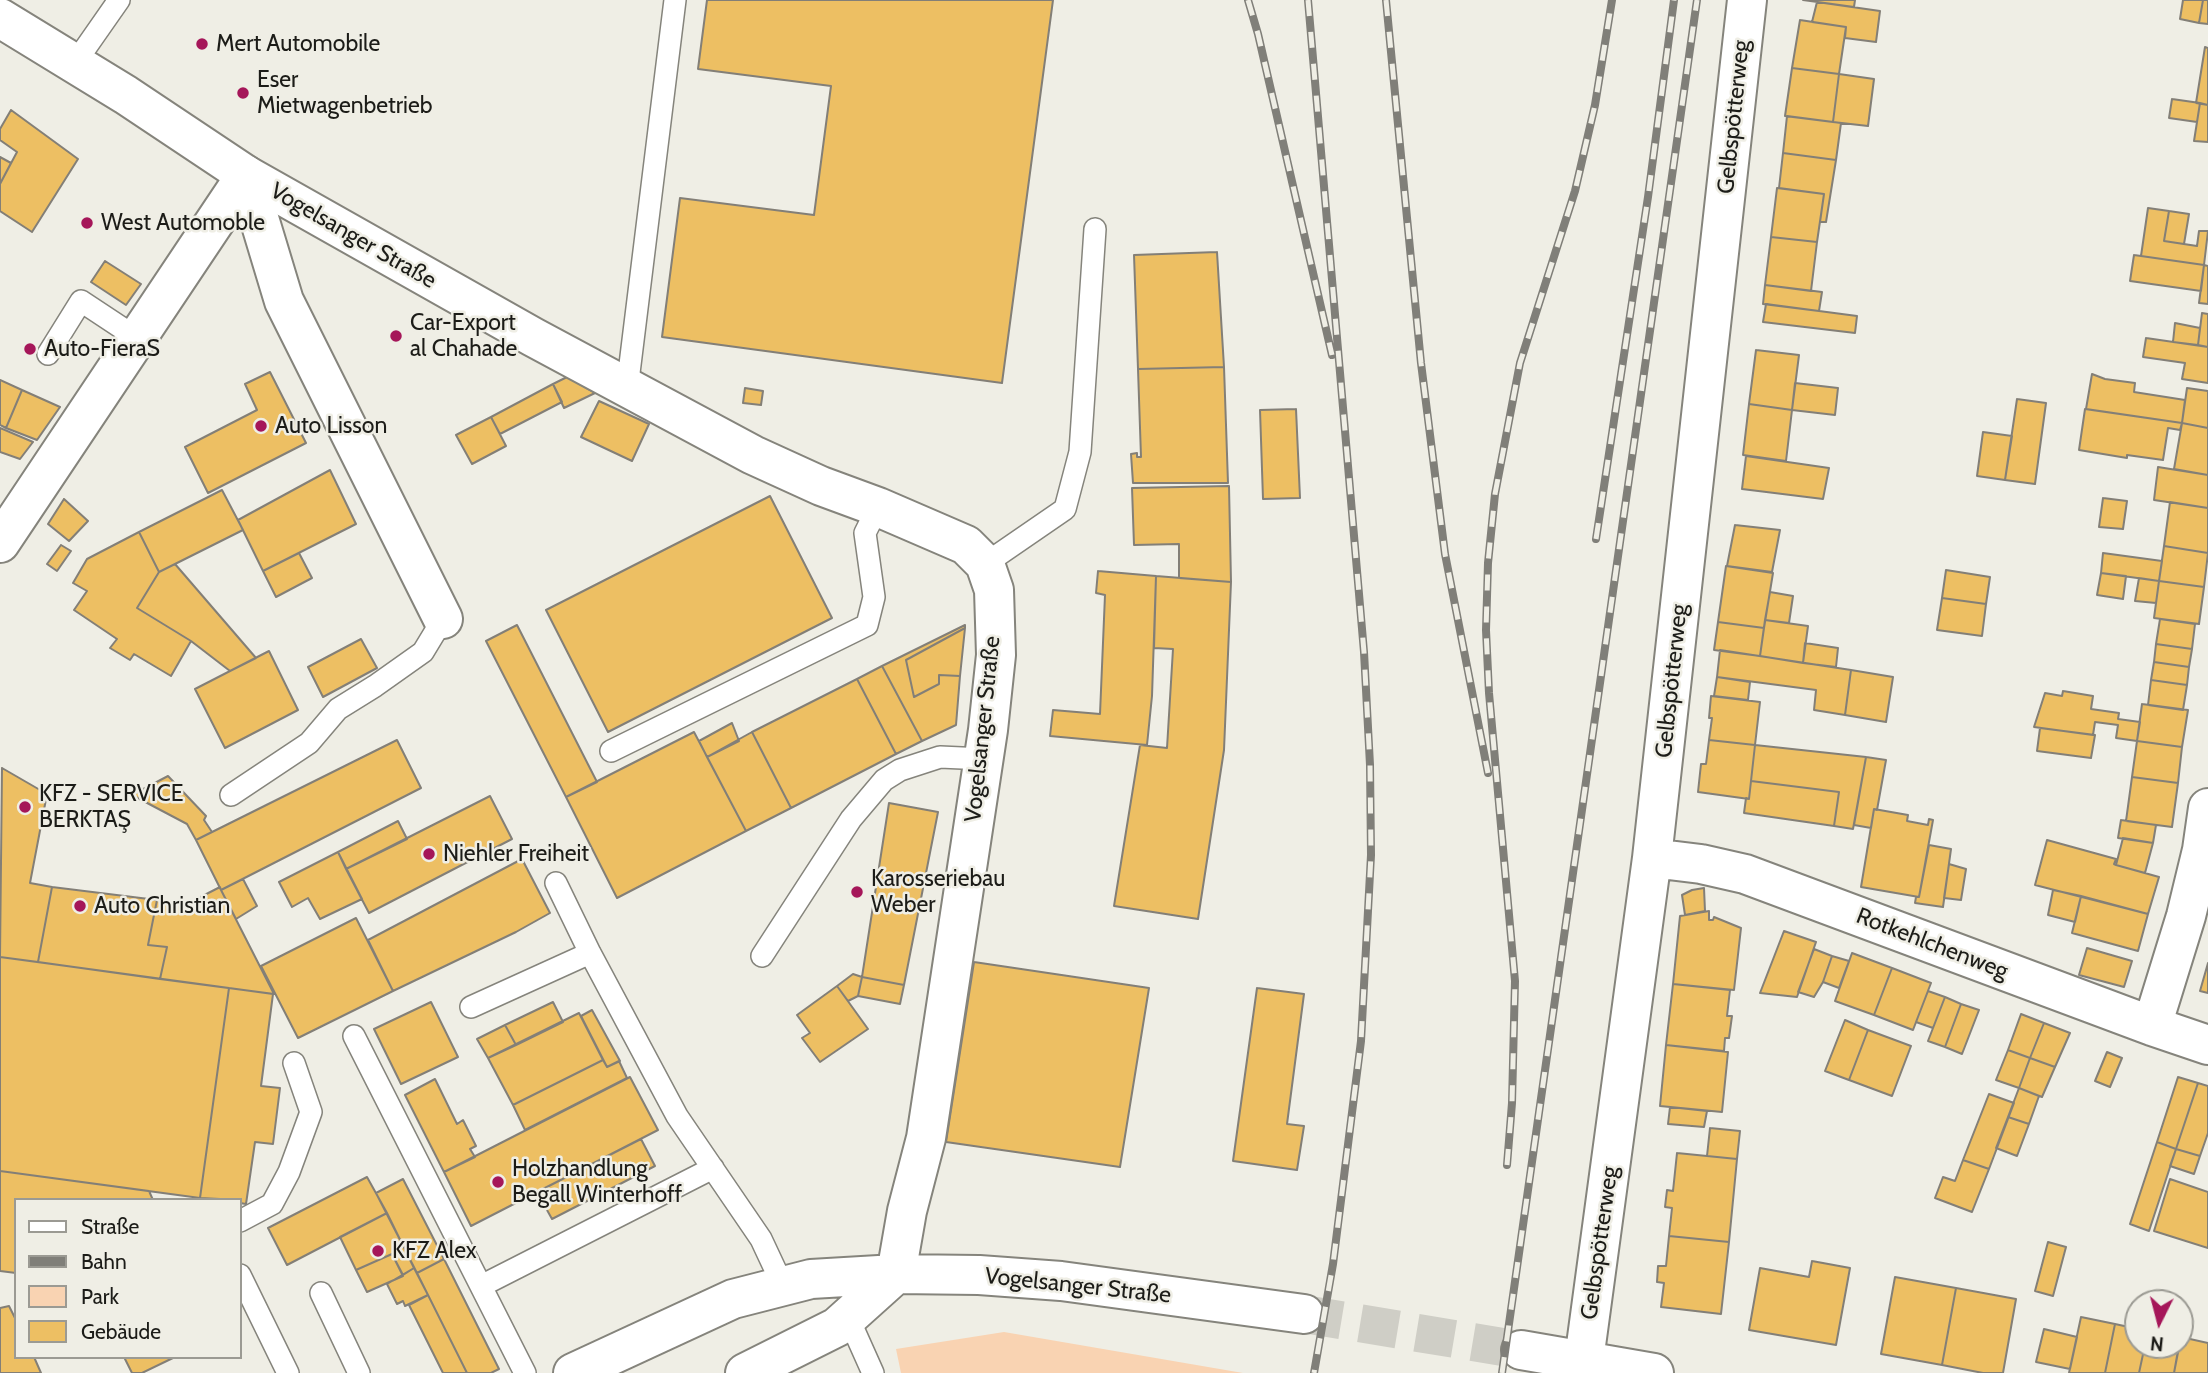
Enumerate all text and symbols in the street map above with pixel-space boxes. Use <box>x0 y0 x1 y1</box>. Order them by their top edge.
place label: Mert Automobile <box>216 30 380 58</box>
marker: Mert Automobile <box>194 36 210 52</box>
street label: Gelbspötterweg <box>1712 39 1756 195</box>
place label: Eser Mietwagenbetrieb <box>257 66 433 120</box>
marker: Eser Mietwagenbetrieb <box>235 85 251 101</box>
street label: Vogelsanger Straße <box>265 177 441 295</box>
place label: West Automoble <box>101 209 265 237</box>
marker: West Automoble <box>79 215 95 231</box>
place label: Car-Export al Chahade <box>410 309 517 363</box>
marker: Car-Export al Chahade <box>388 328 404 344</box>
place label: Auto-FieraS <box>44 335 160 363</box>
marker: Auto-FieraS <box>22 341 38 357</box>
place label: Auto Lisson <box>275 412 387 440</box>
marker: Auto Lisson <box>253 418 269 434</box>
street label: Gelbspötterweg <box>1650 603 1694 759</box>
street label: Vogelsanger Straße <box>960 635 1006 823</box>
place label: KFZ - SERVICE BERKTAŞ <box>39 780 184 834</box>
marker: KFZ - SERVICE BERKTAŞ <box>17 799 33 815</box>
place label: Niehler Freiheit <box>443 840 589 868</box>
marker: Niehler Freiheit <box>421 846 437 862</box>
place label: Karosseriebau Weber <box>871 865 1005 919</box>
marker: Karosseriebau Weber <box>849 884 865 900</box>
place label: Auto Christian <box>94 892 230 920</box>
marker: Auto Christian <box>72 898 88 914</box>
street label: Rotkehlchenweg <box>1852 902 2012 986</box>
place label: Holzhandlung Begall Winterhoff <box>512 1155 682 1209</box>
street label: Gelbspötterweg <box>1576 1165 1624 1321</box>
marker: Holzhandlung Begall Winterhoff <box>490 1174 506 1190</box>
legend <box>14 1198 242 1359</box>
text: Straße <box>81 1214 139 1239</box>
place label: KFZ Alex <box>392 1237 477 1265</box>
marker: KFZ Alex <box>370 1243 386 1259</box>
text: Bahn <box>81 1249 127 1274</box>
street label: Vogelsanger Straße <box>984 1263 1172 1309</box>
text: Park <box>81 1284 119 1309</box>
north arrow <box>2124 1289 2194 1359</box>
text: Gebäude <box>81 1319 161 1344</box>
text: N <box>2149 1331 2165 1356</box>

